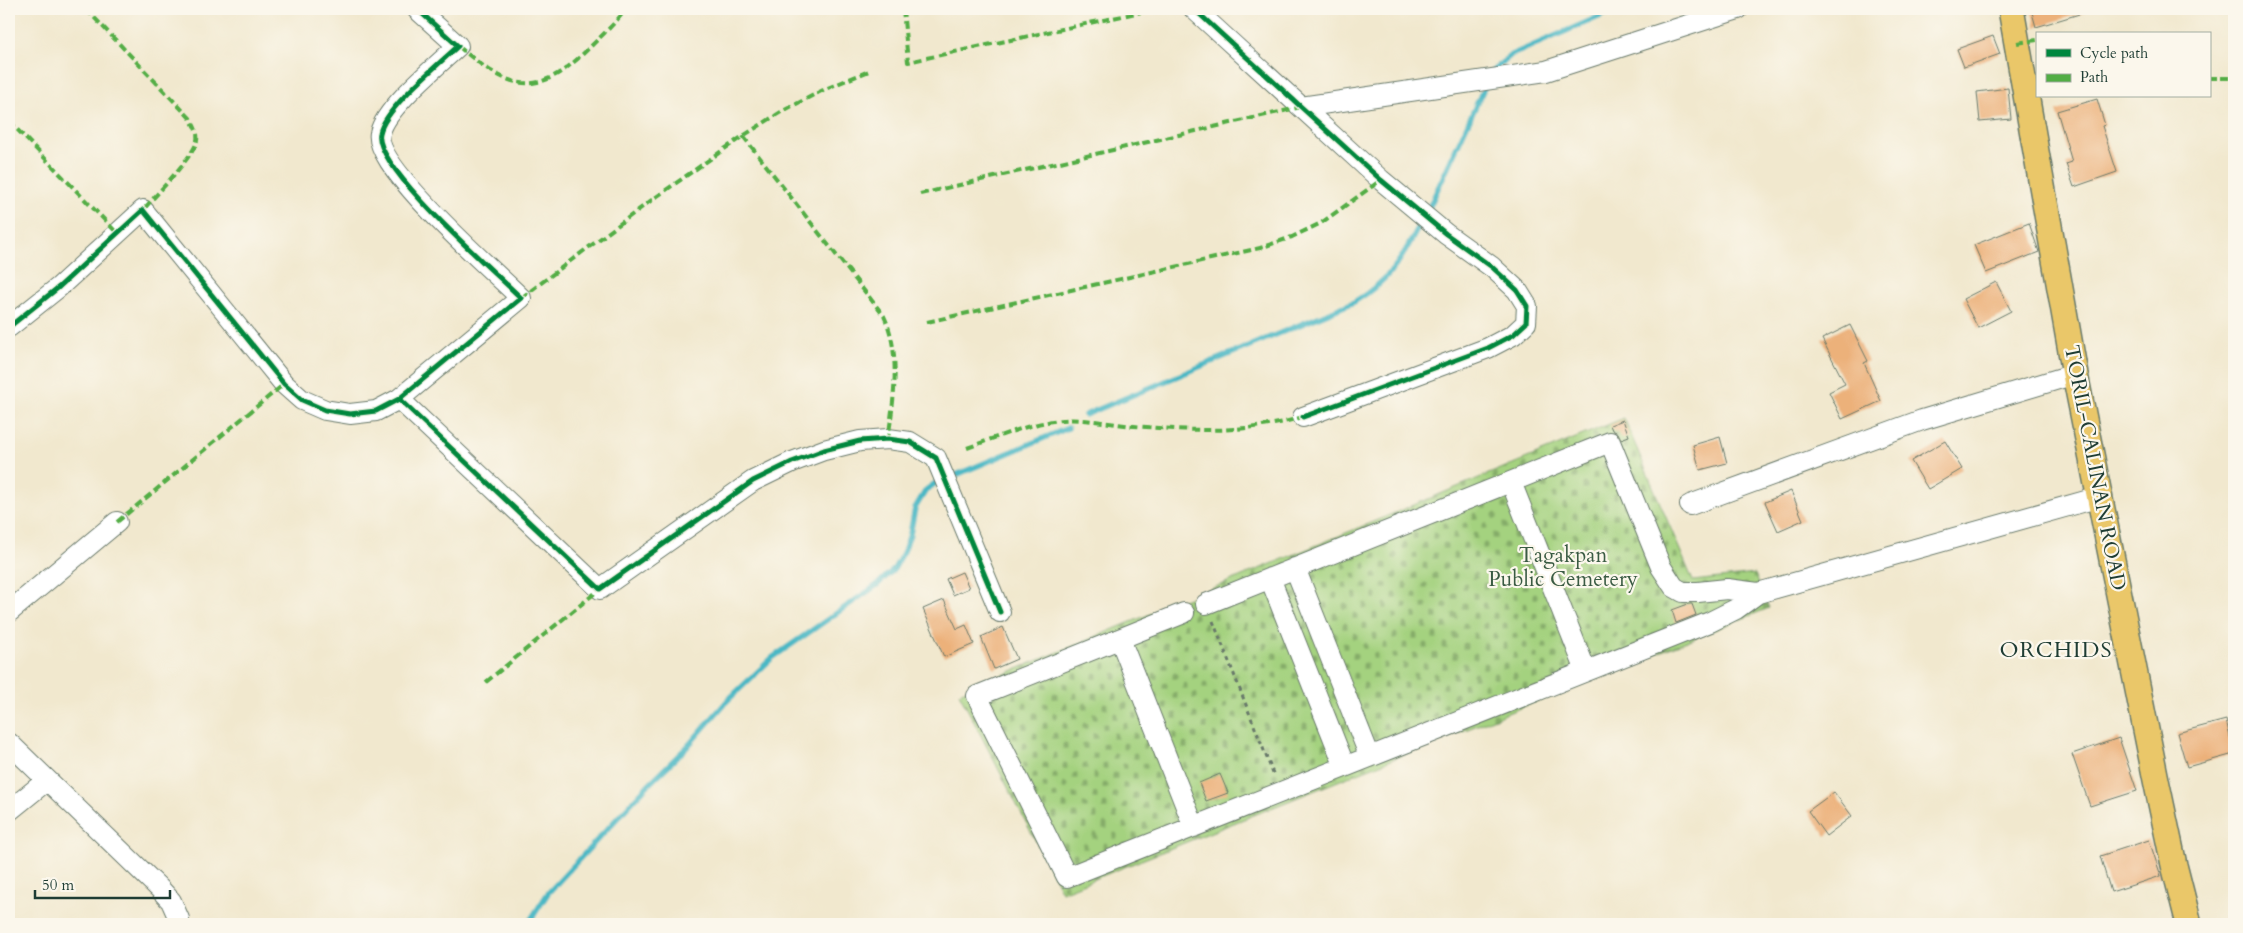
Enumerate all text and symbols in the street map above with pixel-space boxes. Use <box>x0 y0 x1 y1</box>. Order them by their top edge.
legend <box>2036 32 2210 98</box>
text: Cycle path <box>2080 43 2149 63</box>
text: Path <box>2080 67 2109 87</box>
street label: TORIL-CALINAN ROAD <box>2057 343 2133 593</box>
park label: Tagakpan Public Cemetery <box>1488 541 1638 594</box>
district label: ORCHIDS <box>2000 635 2112 665</box>
scale bar <box>35 868 170 900</box>
text: 50 m <box>42 875 74 895</box>

